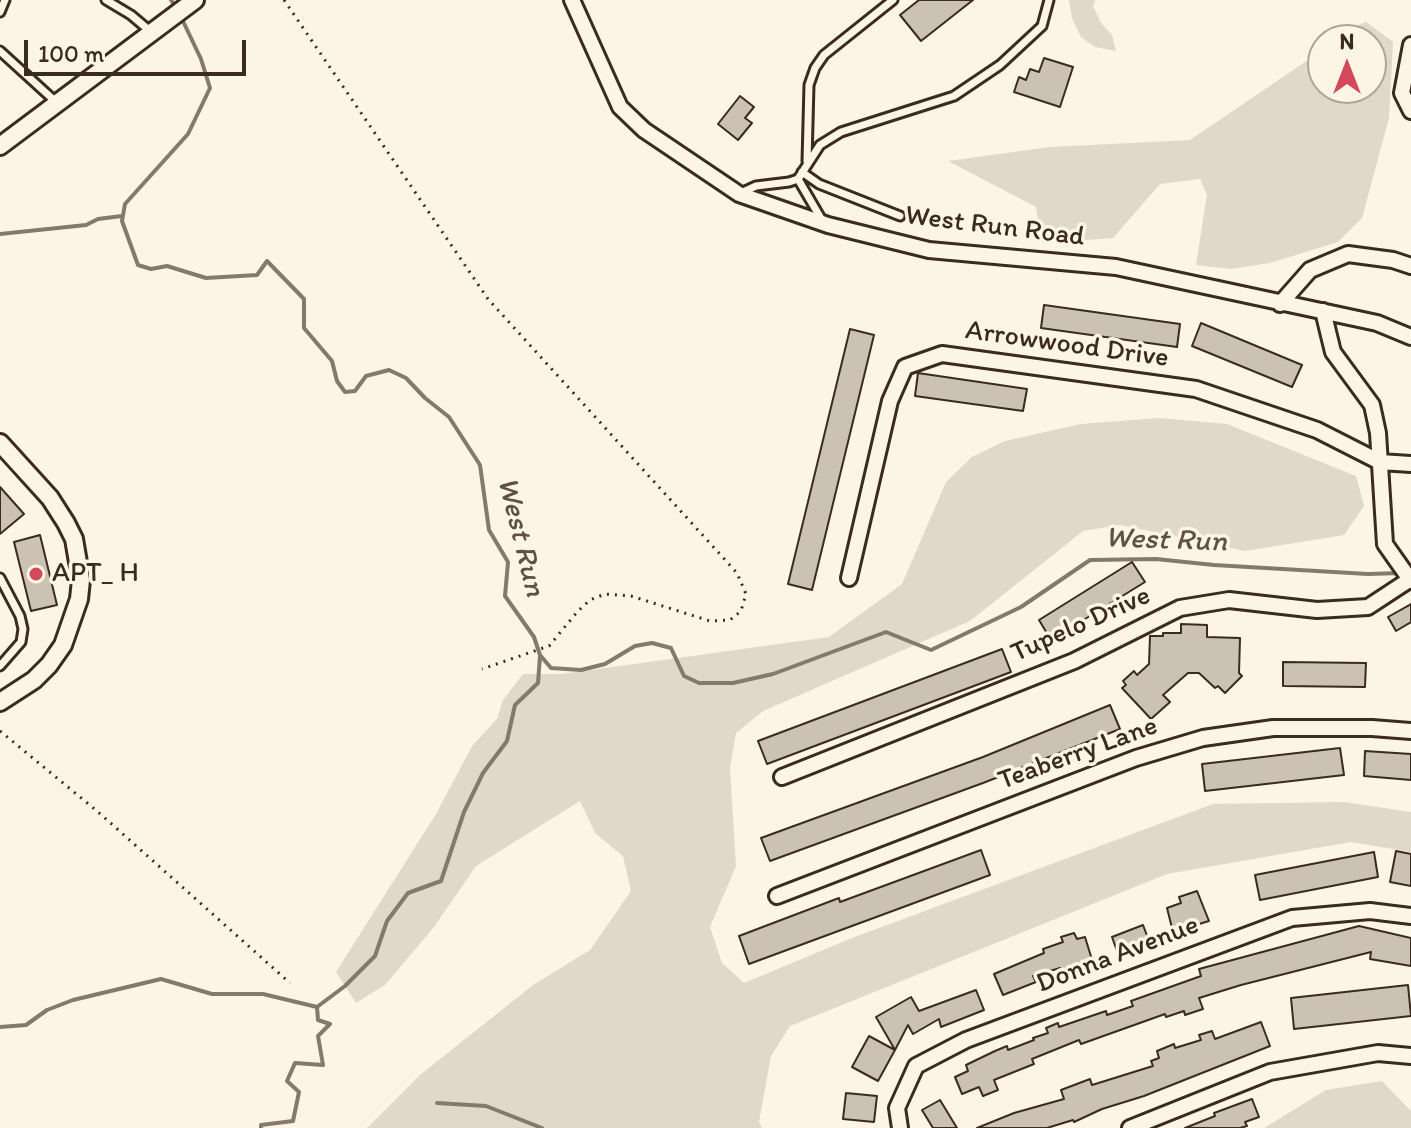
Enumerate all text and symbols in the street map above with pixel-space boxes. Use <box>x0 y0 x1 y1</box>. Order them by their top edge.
scale bar <box>28 24 250 74</box>
north arrow <box>1307 24 1387 104</box>
text: N <box>1340 28 1354 55</box>
text: 100 m <box>38 39 104 68</box>
street label: West Run Road <box>903 199 1087 255</box>
street label: Arrowwood Drive <box>963 314 1171 376</box>
water label: West Run <box>488 473 552 601</box>
water label: West Run <box>1104 521 1228 561</box>
place label: APT_ H <box>52 557 139 591</box>
marker: APT_ H <box>27 565 45 583</box>
street label: Tupelo Drive <box>1006 579 1156 671</box>
street label: Teaberry Lane <box>994 710 1162 798</box>
street label: Donna Avenue <box>1032 909 1204 1001</box>

